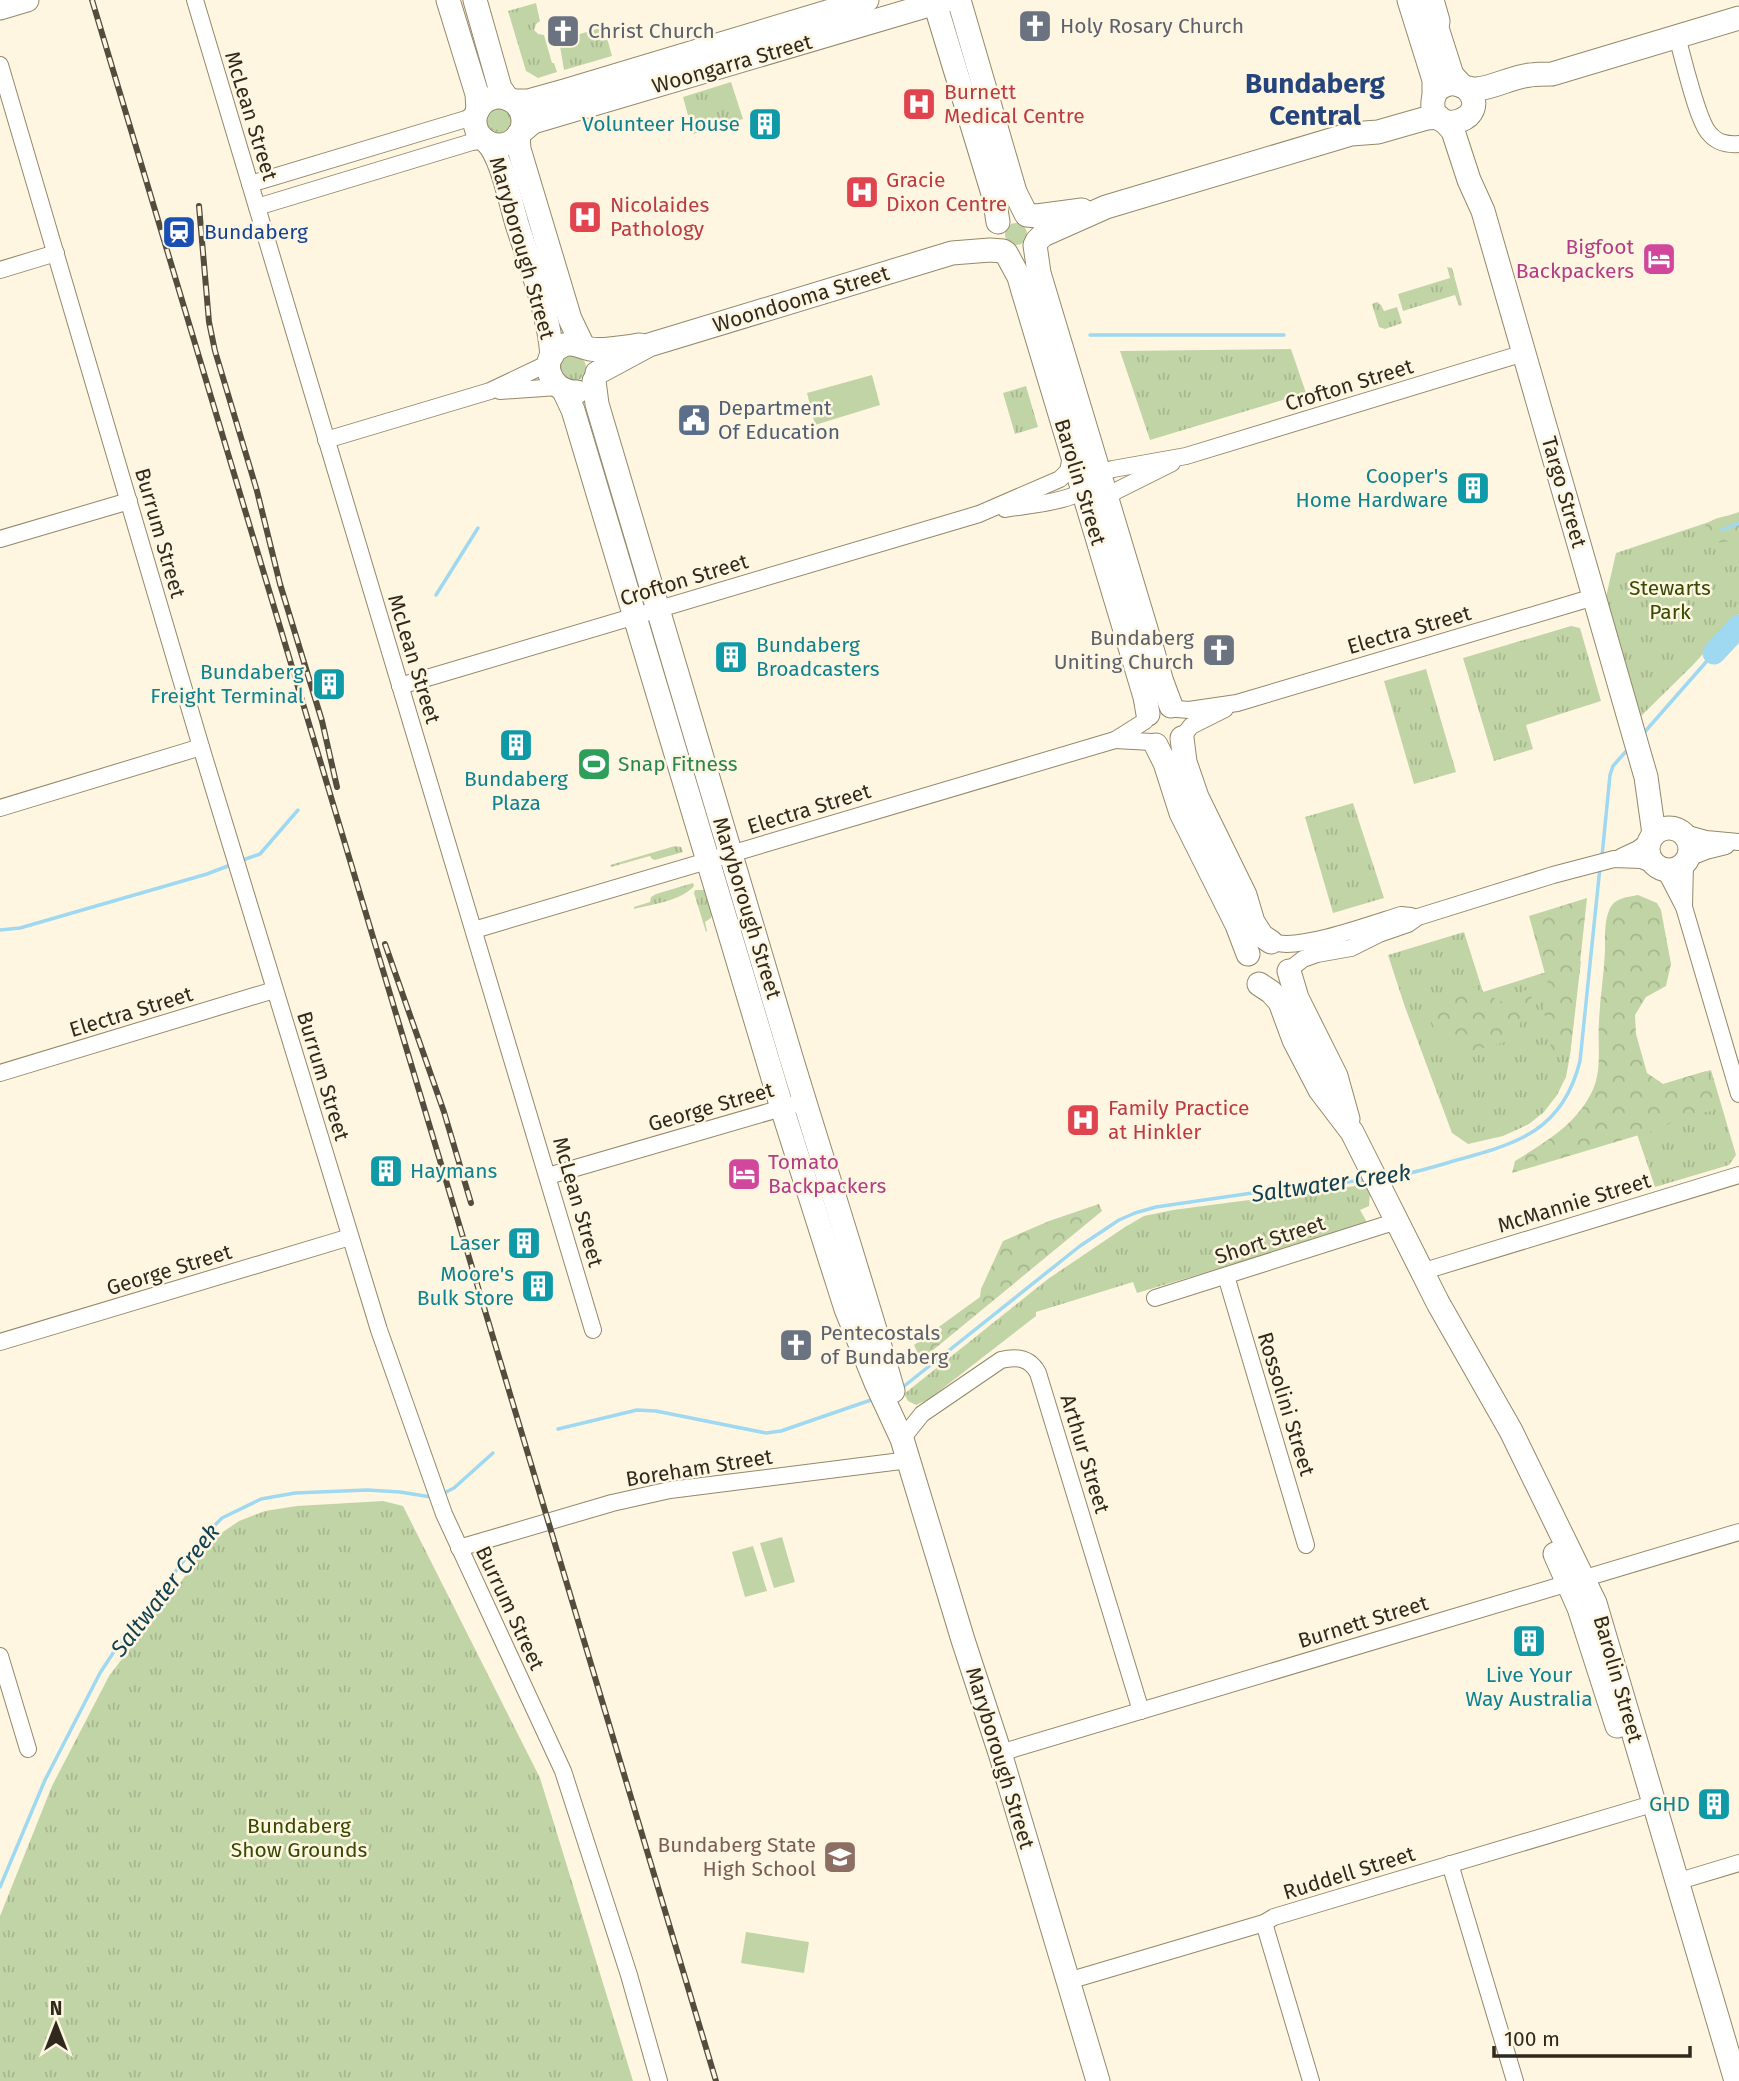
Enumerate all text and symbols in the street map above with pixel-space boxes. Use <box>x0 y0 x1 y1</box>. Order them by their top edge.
church icon: Holy Rosary Church <box>1016 7 1054 45</box>
church icon: Christ Church <box>544 12 582 50</box>
place label: Holy Rosary Church <box>1060 13 1244 39</box>
place label: Christ Church <box>588 18 715 44</box>
street label: Woongarra Street <box>649 29 815 99</box>
street label: McLean Street <box>219 48 283 184</box>
district label: Bundaberg Central <box>1245 67 1386 132</box>
place label: Burnett Medical Centre <box>944 79 1085 129</box>
hospital icon: Burnett Medical Centre <box>900 85 938 123</box>
building icon: Volunteer House <box>746 105 784 143</box>
place label: Volunteer House <box>582 111 740 137</box>
street label: Maryborough Street <box>484 154 561 343</box>
place label: Gracie Dixon Centre <box>886 167 1007 217</box>
hospital icon: Gracie Dixon Centre <box>843 173 881 211</box>
place label: Nicolaides Pathology <box>610 192 710 242</box>
hospital icon: Nicolaides Pathology <box>566 198 604 236</box>
station icon: Bundaberg <box>160 213 198 251</box>
place label: Bundaberg <box>204 219 308 245</box>
place label: Bigfoot Backpackers <box>1516 234 1634 284</box>
hotel icon: Bigfoot Backpackers <box>1640 240 1678 278</box>
street label: Woondooma Street <box>710 260 893 338</box>
street label: Crofton Street <box>1282 353 1417 417</box>
place label: Department Of Education <box>718 395 840 445</box>
public building icon: Department Of Education <box>675 401 713 439</box>
street label: Barolin Street <box>1048 416 1112 549</box>
street label: Targo Street <box>1536 433 1592 551</box>
place label: Cooper's Home Hardware <box>1296 463 1448 513</box>
street label: Burrum Street <box>129 465 191 601</box>
building icon: Cooper's Home Hardware <box>1454 469 1492 507</box>
street label: Crofton Street <box>617 548 752 612</box>
park label: Stewarts Park <box>1629 575 1711 625</box>
street label: McLean Street <box>382 591 446 727</box>
street label: Electra Street <box>1344 600 1474 660</box>
place label: Bundaberg Uniting Church <box>1054 625 1194 675</box>
church icon: Bundaberg Uniting Church <box>1200 631 1238 669</box>
place label: Bundaberg Broadcasters <box>756 632 880 682</box>
building icon: Bundaberg Broadcasters <box>712 638 750 676</box>
place label: Bundaberg Freight Terminal <box>150 659 304 709</box>
building icon: Bundaberg Freight Terminal <box>310 665 348 703</box>
building icon: Bundaberg Plaza <box>497 726 535 764</box>
sports icon: Snap Fitness <box>575 745 613 783</box>
place label: Snap Fitness <box>618 751 738 777</box>
place label: Bundaberg Plaza <box>464 766 568 816</box>
street label: Electra Street <box>744 778 874 840</box>
street label: Maryborough Street <box>707 814 787 1002</box>
street label: Electra Street <box>66 981 196 1043</box>
street label: Burrum Street <box>291 1008 355 1144</box>
street label: George Street <box>645 1077 777 1137</box>
place label: Family Practice at Hinkler <box>1108 1095 1249 1145</box>
hospital icon: Family Practice at Hinkler <box>1064 1101 1102 1139</box>
street label: McLean Street <box>547 1134 609 1270</box>
place label: Tomato Backpackers <box>768 1149 887 1199</box>
building icon: Haymans <box>367 1152 405 1190</box>
hotel icon: Tomato Backpackers <box>725 1155 763 1193</box>
place label: Haymans <box>410 1158 497 1184</box>
water label: Saltwater Creek <box>1248 1158 1413 1208</box>
street label: McMannie Street <box>1494 1167 1654 1239</box>
street label: Short Street <box>1212 1210 1329 1270</box>
building icon: Laser <box>505 1224 543 1262</box>
place label: Laser <box>449 1230 500 1256</box>
street label: George Street <box>103 1239 235 1301</box>
place label: Moore's Bulk Store <box>417 1261 514 1311</box>
building icon: Moore's Bulk Store <box>519 1267 557 1305</box>
place label: Pentecostals of Bundaberg <box>820 1320 949 1370</box>
church icon: Pentecostals of Bundaberg <box>777 1326 815 1364</box>
street label: Rossolini Street <box>1252 1329 1320 1480</box>
street label: Arthur Street <box>1055 1391 1116 1517</box>
street label: Boreham Street <box>624 1444 775 1492</box>
water label: Saltwater Creek <box>104 1518 226 1663</box>
street label: Burrum Street <box>470 1542 550 1675</box>
street label: Burnett Street <box>1295 1590 1432 1654</box>
street label: Barolin Street <box>1587 1613 1649 1746</box>
building icon: Live Your Way Australia <box>1510 1622 1548 1660</box>
place label: Live Your Way Australia <box>1465 1662 1593 1712</box>
street label: Maryborough Street <box>960 1664 1040 1852</box>
building icon: GHD <box>1695 1785 1733 1823</box>
place label: GHD <box>1649 1791 1690 1817</box>
park label: Bundaberg Show Grounds <box>231 1813 367 1863</box>
place label: Bundaberg State High School <box>658 1832 816 1882</box>
school or university icon: Bundaberg State High School <box>821 1838 859 1876</box>
street label: Ruddell Street <box>1280 1841 1418 1905</box>
north arrow <box>21 1990 91 2060</box>
text: N <box>50 1997 62 2020</box>
scale bar <box>1494 2014 1690 2058</box>
text: 100 m <box>1504 2026 1560 2052</box>

